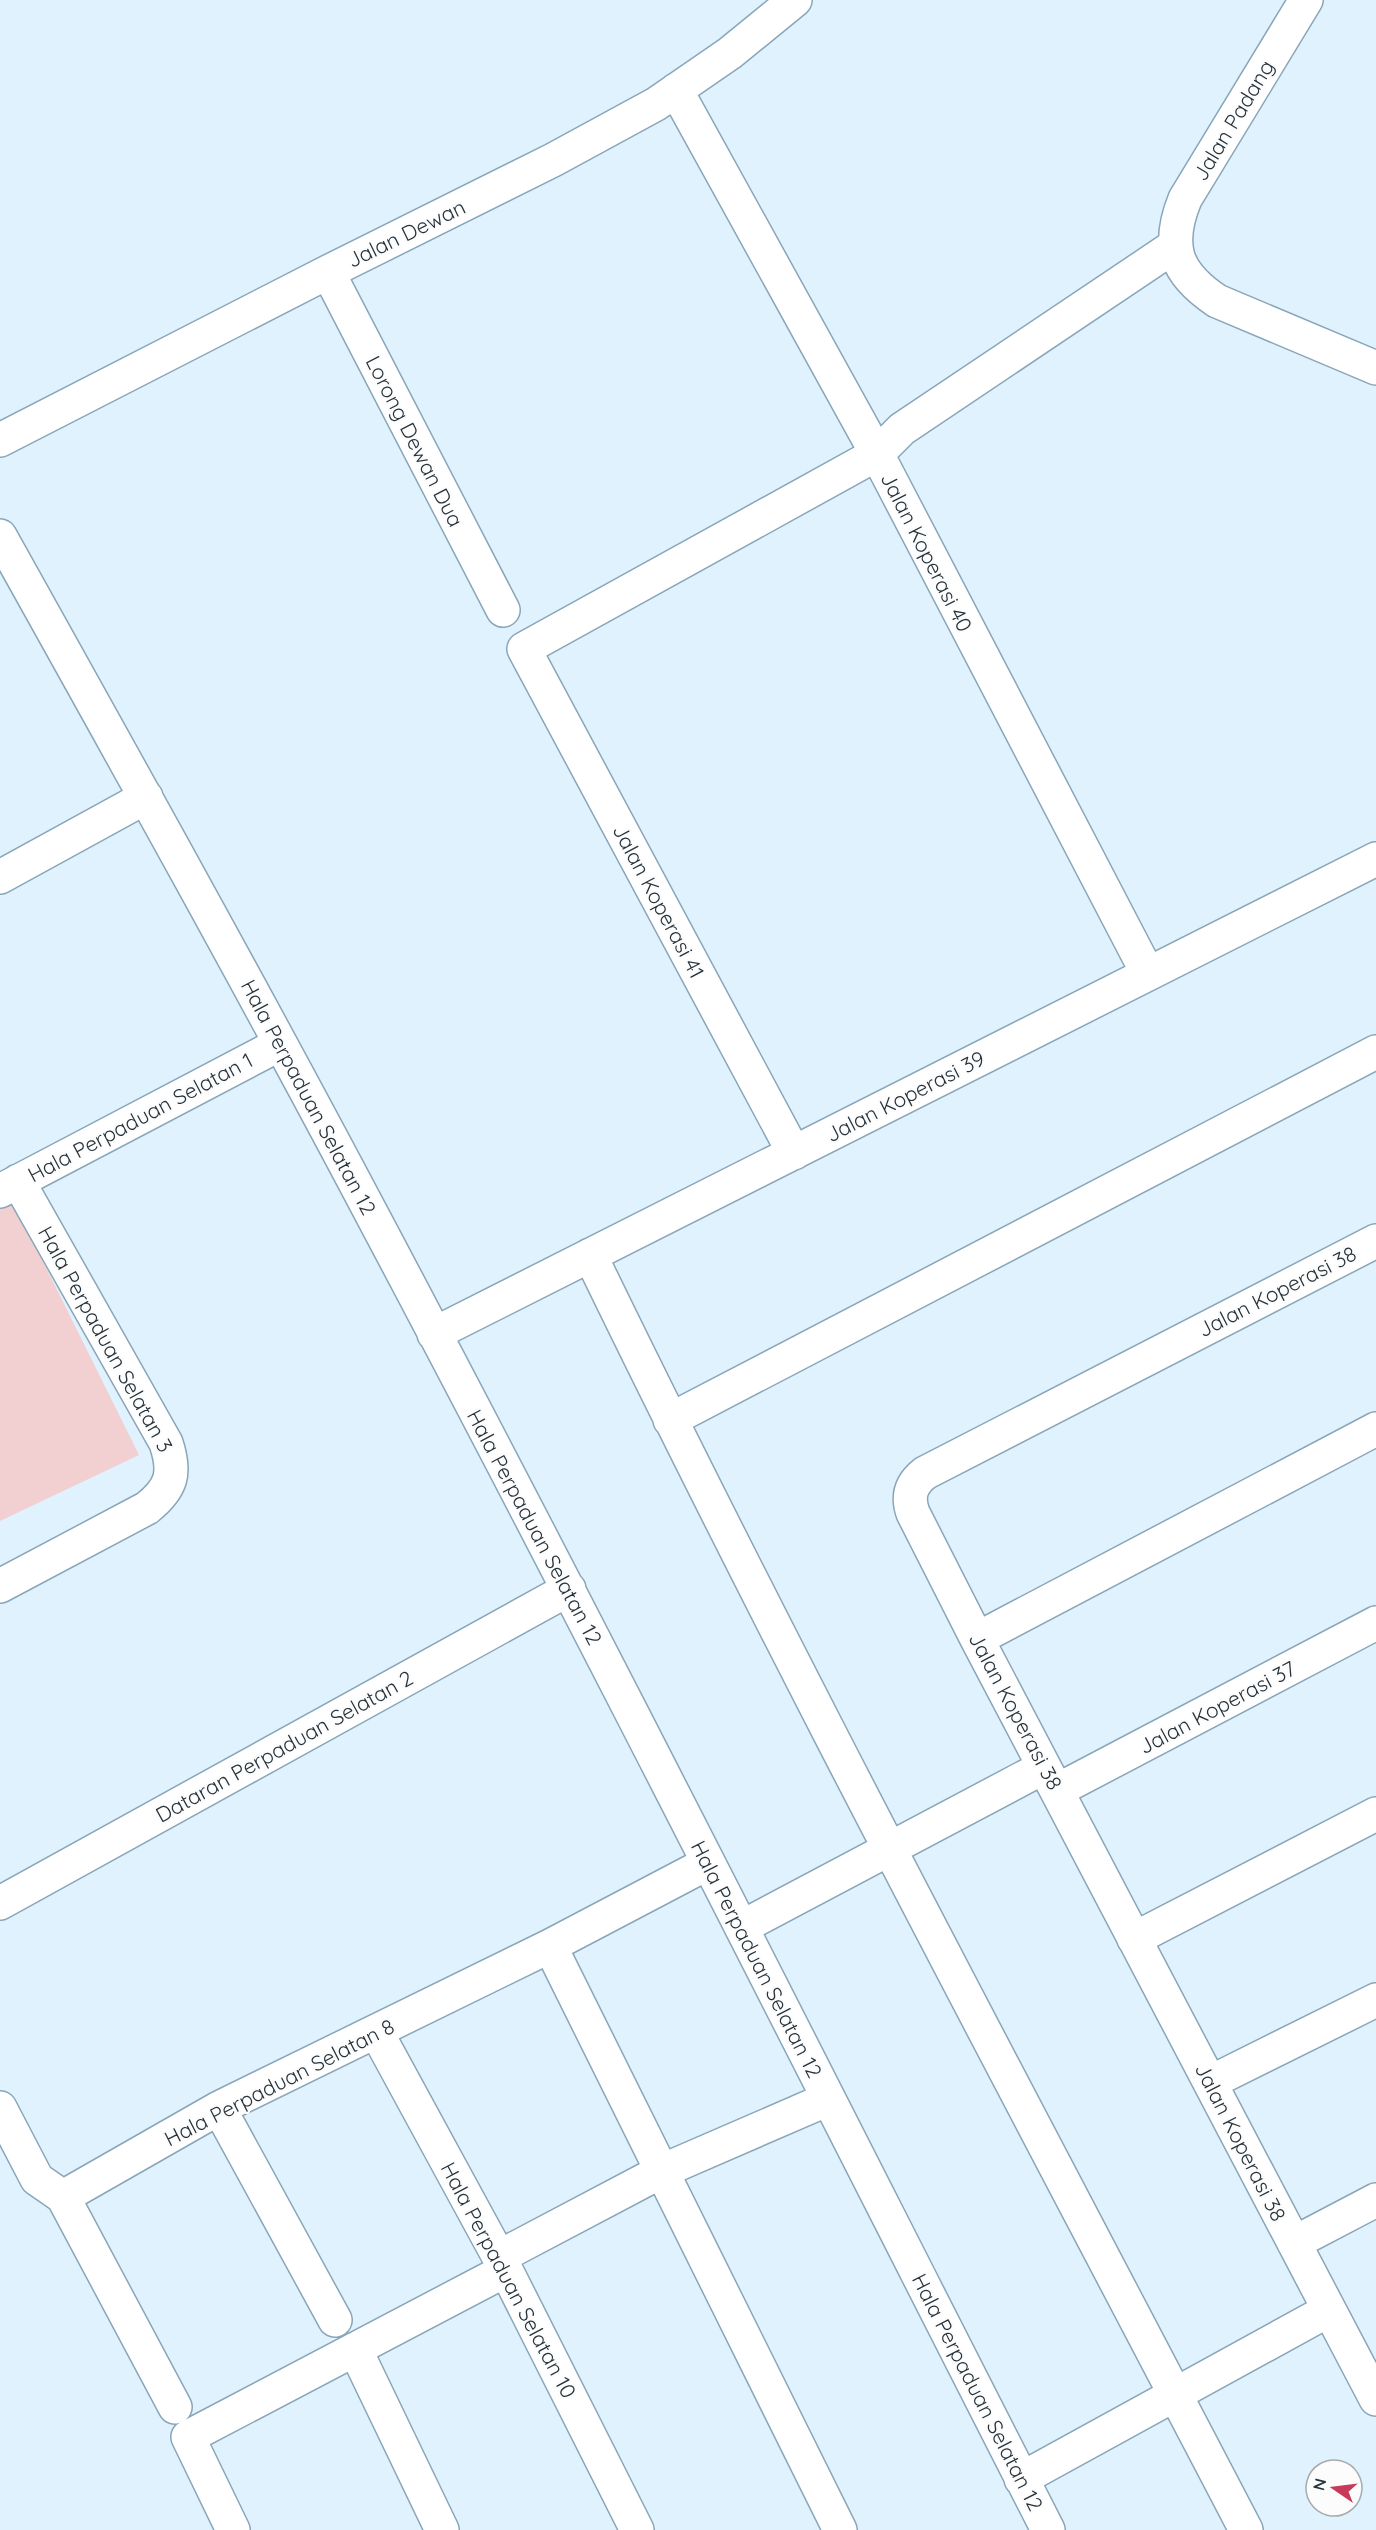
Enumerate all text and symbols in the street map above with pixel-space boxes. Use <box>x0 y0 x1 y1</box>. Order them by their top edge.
street label: Jalan Padang <box>1187 55 1279 185</box>
street label: Jalan Dewan <box>343 193 469 273</box>
street label: Lorong Dewan Dua <box>361 351 469 531</box>
street label: Jalan Koperasi 40 <box>876 468 978 636</box>
street label: Jalan Koperasi 41 <box>607 820 711 982</box>
street label: Hala Perpaduan Selatan 12 <box>236 975 382 1219</box>
street label: Jalan Koperasi 39 <box>821 1045 989 1147</box>
street label: Hala Perpaduan Selatan 1 <box>23 1047 257 1187</box>
street label: Hala Perpaduan Selatan 3 <box>33 1221 179 1457</box>
street label: Jalan Koperasi 38 <box>1194 1240 1360 1342</box>
street label: Hala Perpaduan Selatan 12 <box>462 1405 608 1649</box>
street label: Jalan Koperasi 38 <box>964 1628 1068 1794</box>
street label: Jalan Koperasi 37 <box>1134 1655 1300 1759</box>
street label: Dataran Perpaduan Selatan 2 <box>151 1664 417 1828</box>
street label: Hala Perpaduan Selatan 12 <box>686 1836 828 2082</box>
street label: Hala Perpaduan Selatan 8 <box>160 2013 398 2151</box>
street label: Jalan Koperasi 38 <box>1190 2059 1292 2225</box>
street label: Hala Perpaduan Selatan 10 <box>436 2157 582 2403</box>
street label: Hala Perpaduan Selatan 12 <box>907 2269 1049 2515</box>
north arrow <box>1304 2458 1364 2518</box>
text: N <box>1308 2476 1331 2492</box>

